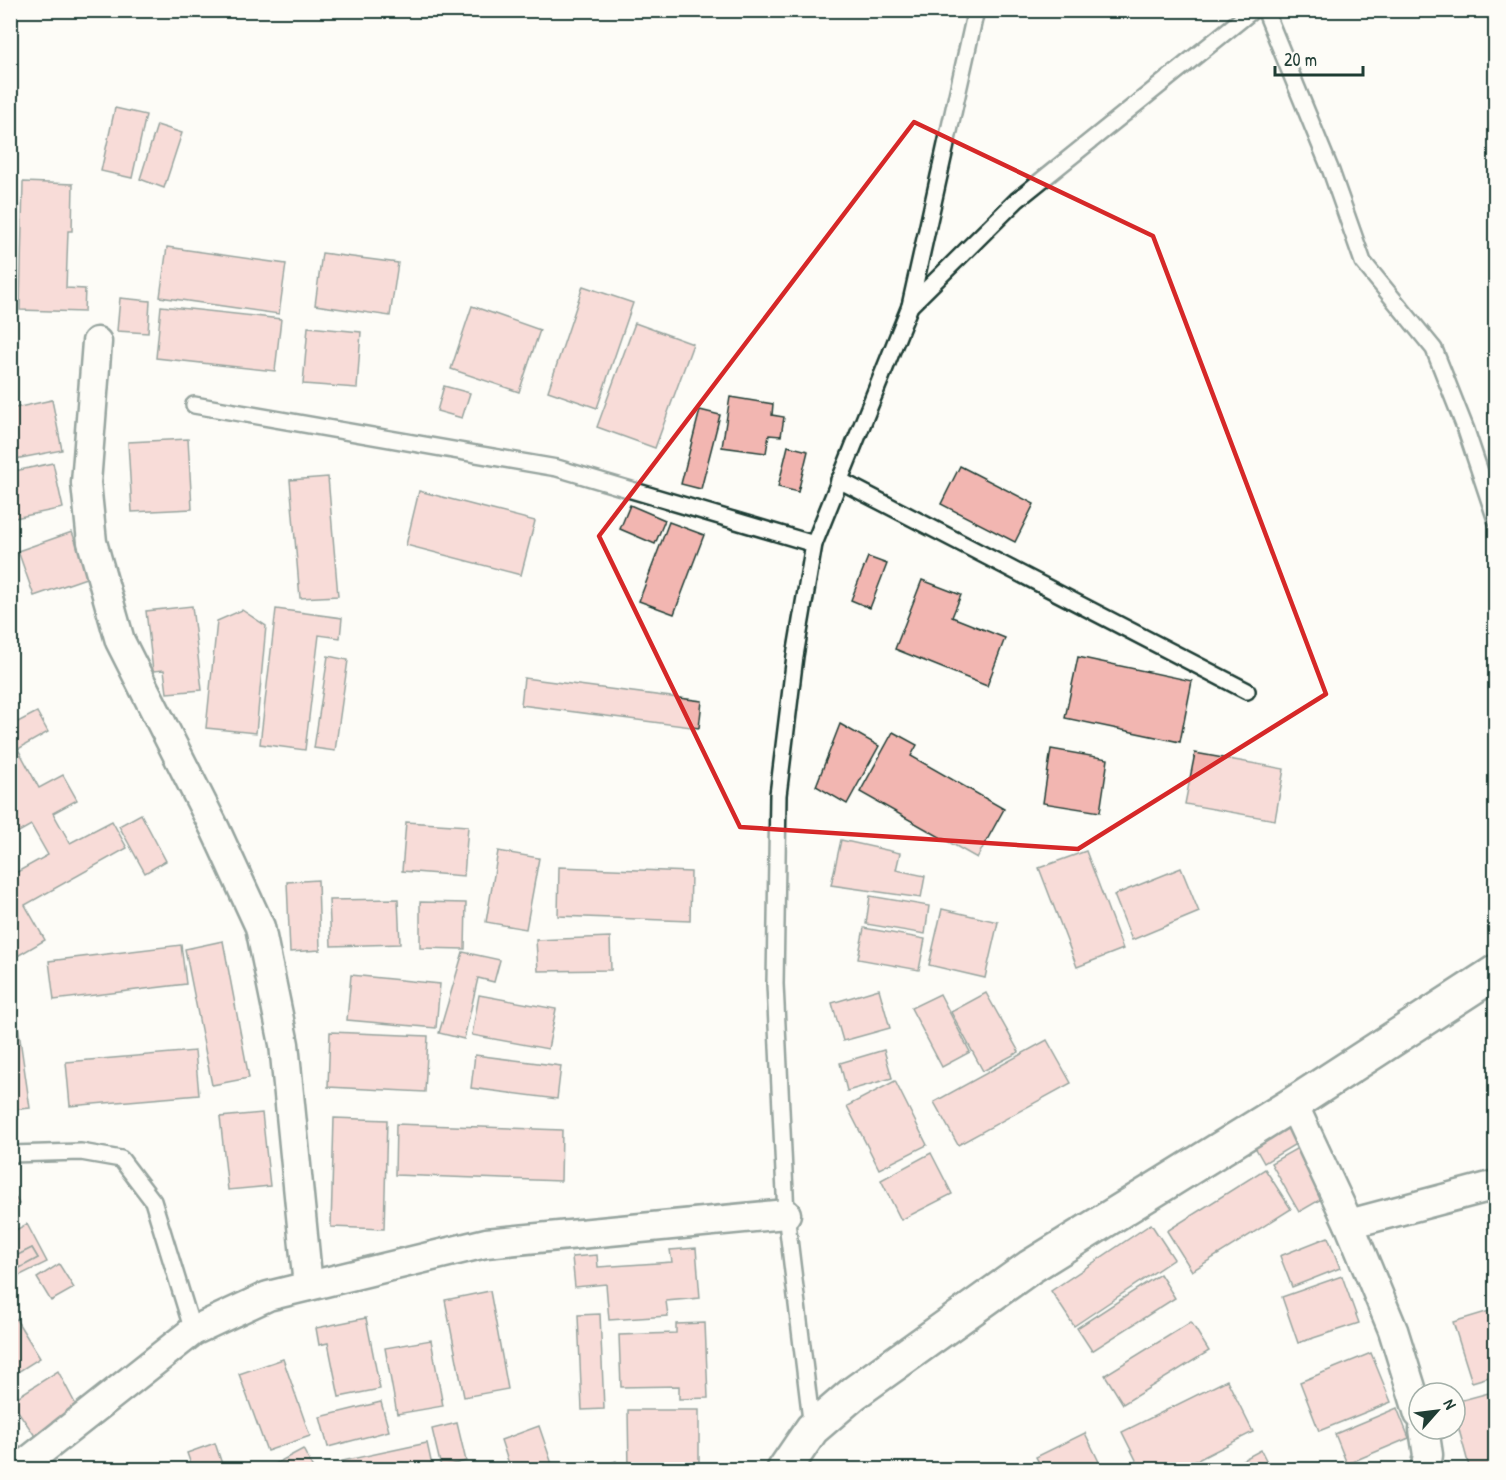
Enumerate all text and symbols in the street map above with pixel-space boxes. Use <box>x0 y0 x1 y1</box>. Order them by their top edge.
scale bar <box>1275 39 1364 77</box>
text: 20 m <box>1284 47 1317 72</box>
north arrow <box>1407 1381 1467 1441</box>
text: N <box>1439 1395 1462 1413</box>

